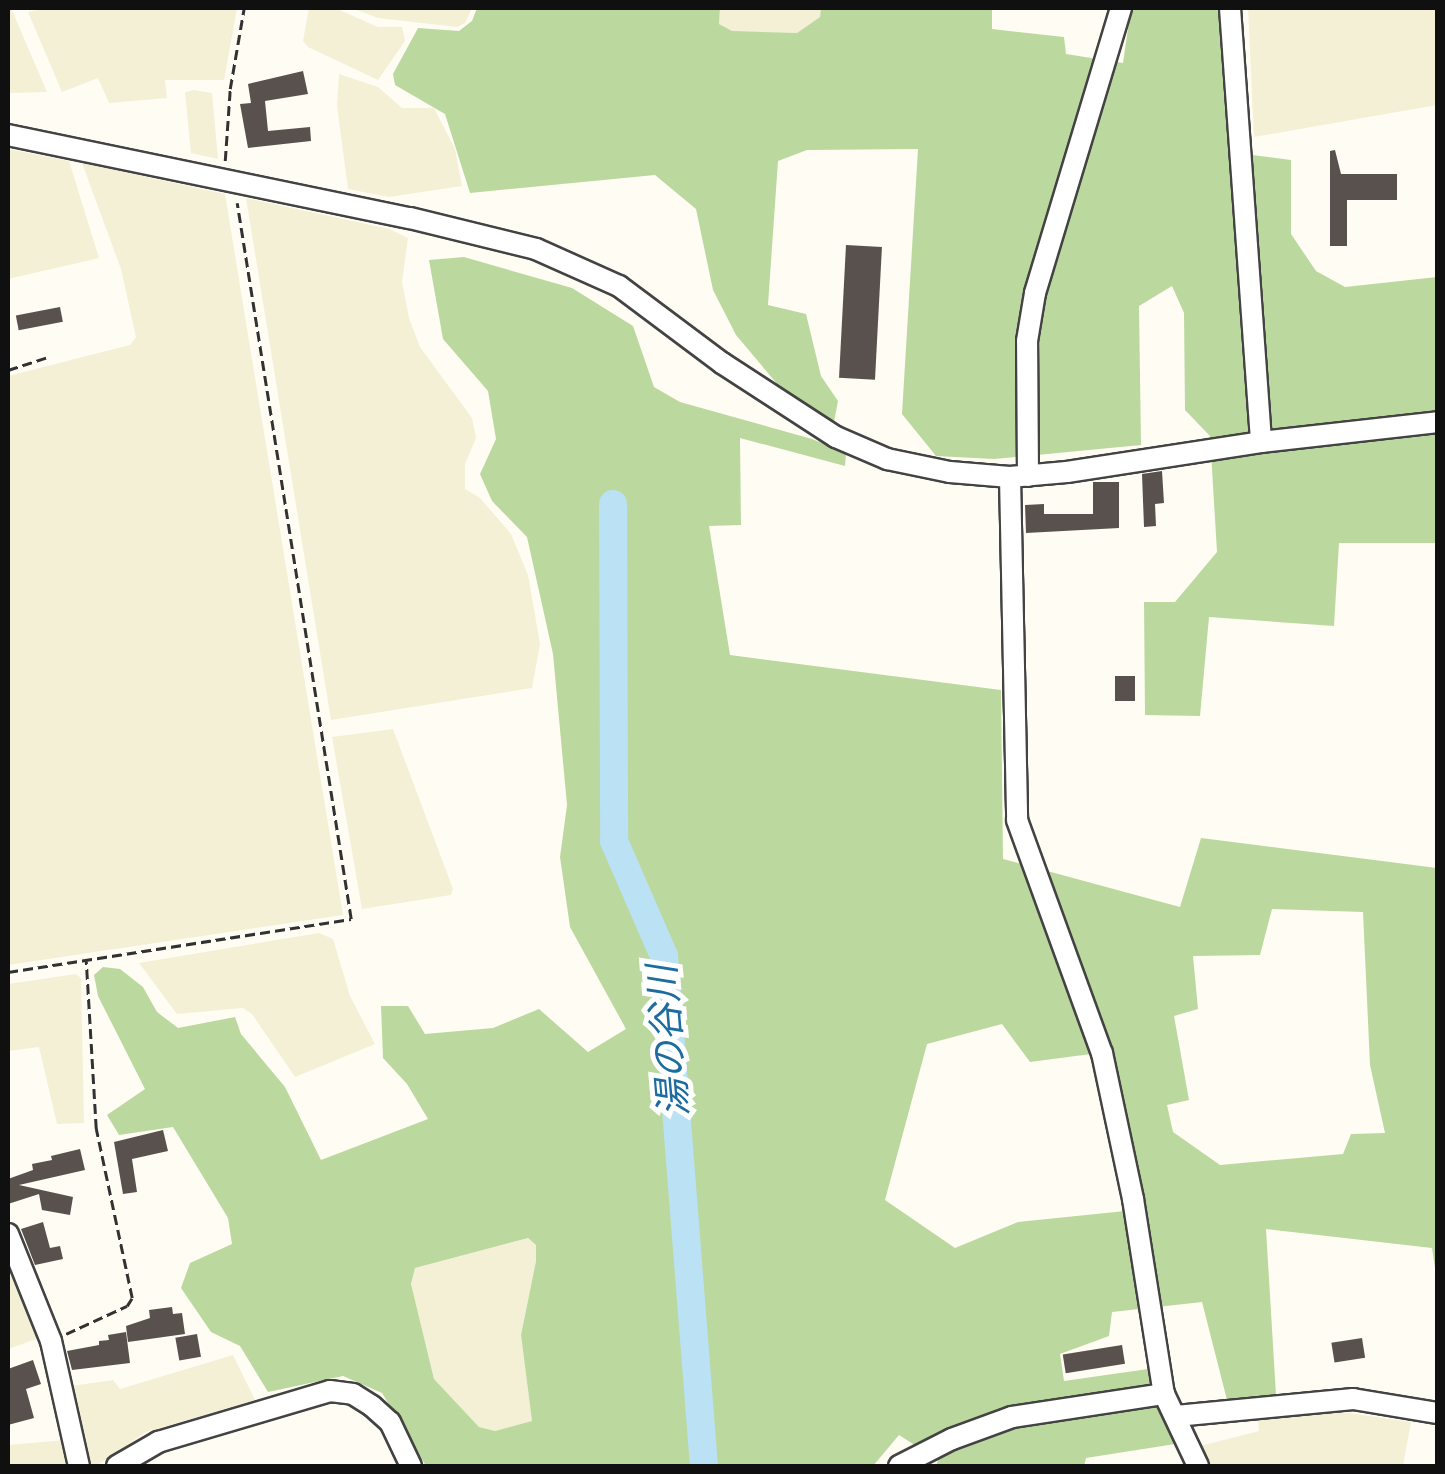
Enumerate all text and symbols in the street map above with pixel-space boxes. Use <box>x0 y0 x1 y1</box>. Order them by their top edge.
water label: 湯の谷川 <box>640 963 698 1119</box>

